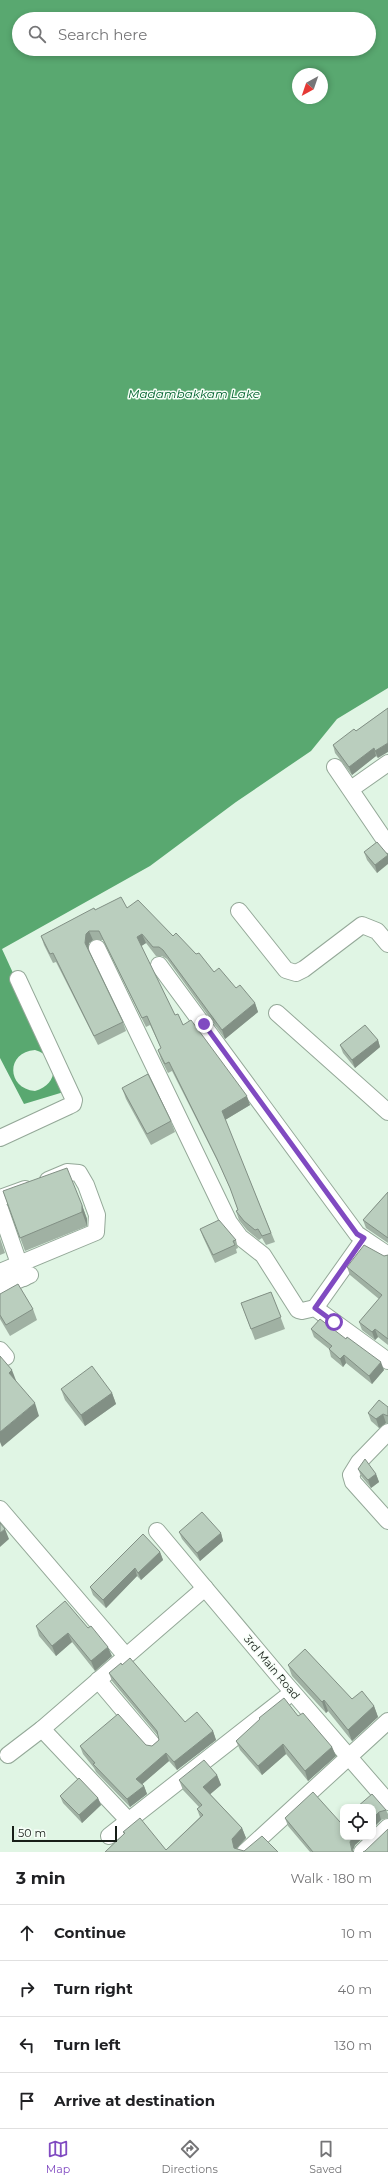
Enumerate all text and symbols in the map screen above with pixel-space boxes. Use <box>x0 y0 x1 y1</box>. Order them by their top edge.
search box <box>12 12 376 56</box>
icon: search <box>26 23 48 45</box>
text: Search here <box>58 25 147 44</box>
north arrow <box>292 68 328 104</box>
water label: Madambakkam Lake <box>128 386 260 401</box>
route end <box>195 1015 213 1033</box>
route start <box>325 1313 343 1331</box>
street label: 3rd Main Road <box>241 1632 303 1702</box>
map controls <box>340 1804 376 1840</box>
button: locate <box>340 1804 376 1840</box>
scale bar <box>12 1824 117 1843</box>
text: 50 m <box>18 1826 46 1840</box>
text: 3 min <box>16 1868 66 1888</box>
text: Walk · 180 m <box>290 1870 372 1886</box>
icon: ahead <box>16 1922 38 1944</box>
text: Continue <box>54 1923 126 1942</box>
text: 10 m <box>342 1925 372 1941</box>
icon: right <box>16 1978 38 2000</box>
text: Turn right <box>54 1979 133 1998</box>
text: 40 m <box>338 1981 372 1997</box>
icon: left <box>16 2034 38 2056</box>
text: Turn left <box>54 2035 121 2054</box>
text: 130 m <box>334 2037 372 2053</box>
icon: arrive <box>16 2090 38 2112</box>
text: Arrive at destination <box>54 2091 215 2110</box>
tab: Map <box>46 2138 70 2176</box>
tab: Directions <box>162 2138 218 2176</box>
tab: Saved <box>309 2138 342 2176</box>

